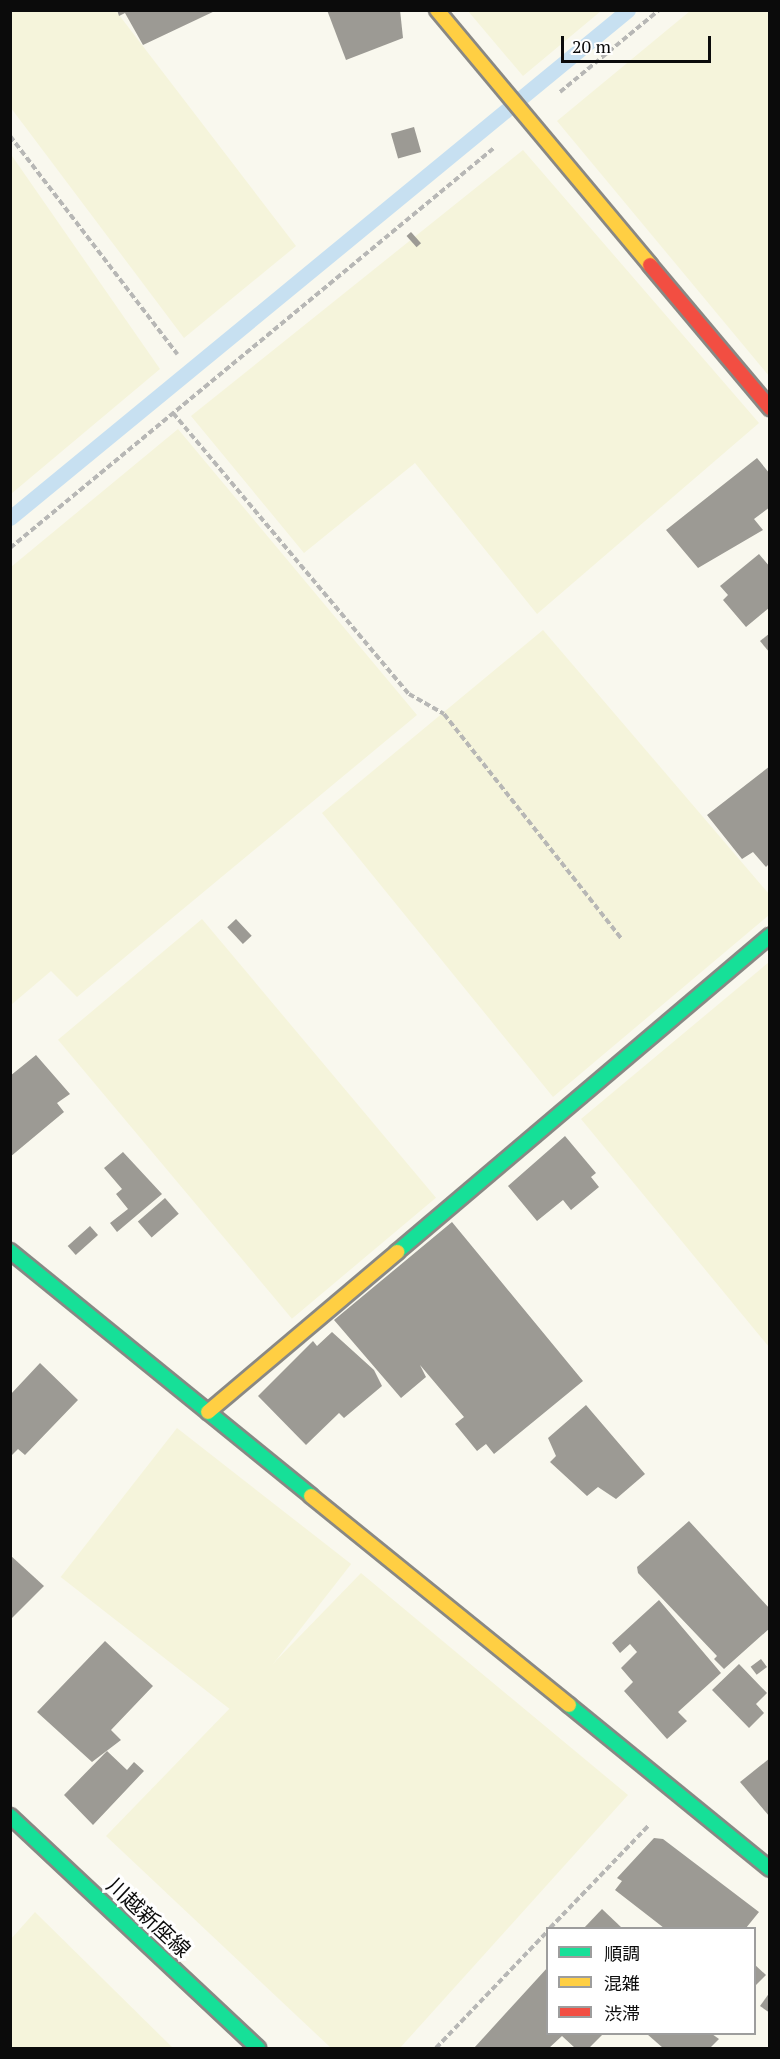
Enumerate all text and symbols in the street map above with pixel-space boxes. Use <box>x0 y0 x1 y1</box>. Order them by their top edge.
scale bar <box>564 24 714 62</box>
text: 20 m <box>572 34 611 58</box>
street label: 川越新座線 <box>102 1872 196 1962</box>
legend <box>546 1927 756 2035</box>
text: 順調 <box>604 1941 640 1965</box>
text: 混雑 <box>604 1971 640 1995</box>
text: 渋滞 <box>604 2001 640 2025</box>

